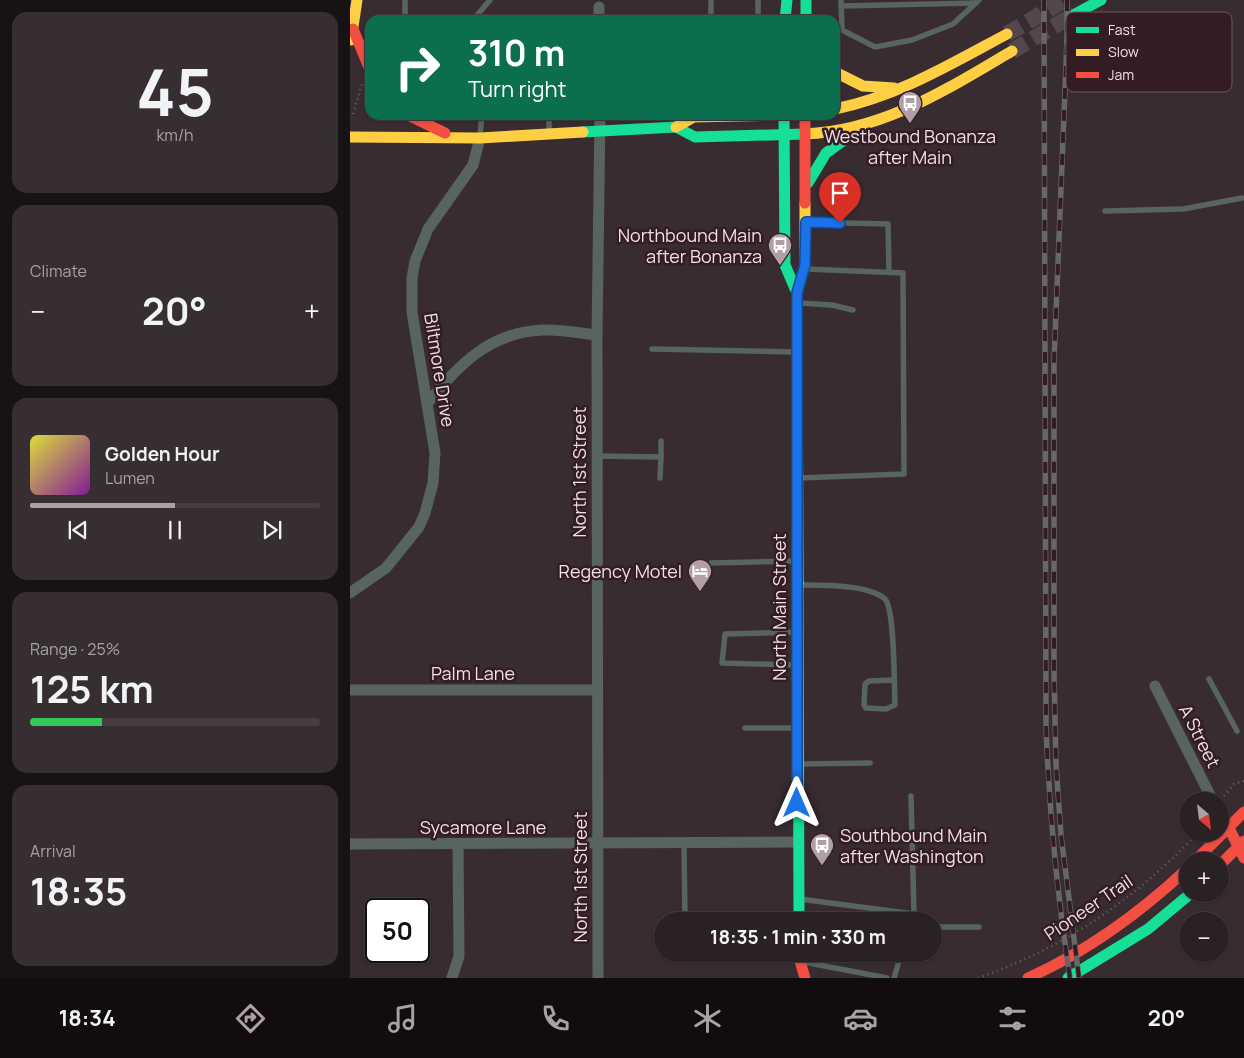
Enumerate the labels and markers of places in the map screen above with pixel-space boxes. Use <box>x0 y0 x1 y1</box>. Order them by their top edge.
bus stop icon: Westbound Bonanza after Main <box>897 90 923 124</box>
place label: Westbound Bonanza after Main <box>824 124 996 169</box>
pin <box>819 172 861 223</box>
place label: Northbound Main after Bonanza <box>618 223 762 268</box>
bus stop icon: Northbound Main after Bonanza <box>767 232 793 266</box>
hotel icon: Regency Motel <box>687 558 713 592</box>
place label: Regency Motel <box>559 559 682 583</box>
place label: Southbound Main after Washington <box>840 823 987 868</box>
bus stop icon: Southbound Main after Washington <box>809 832 835 866</box>

